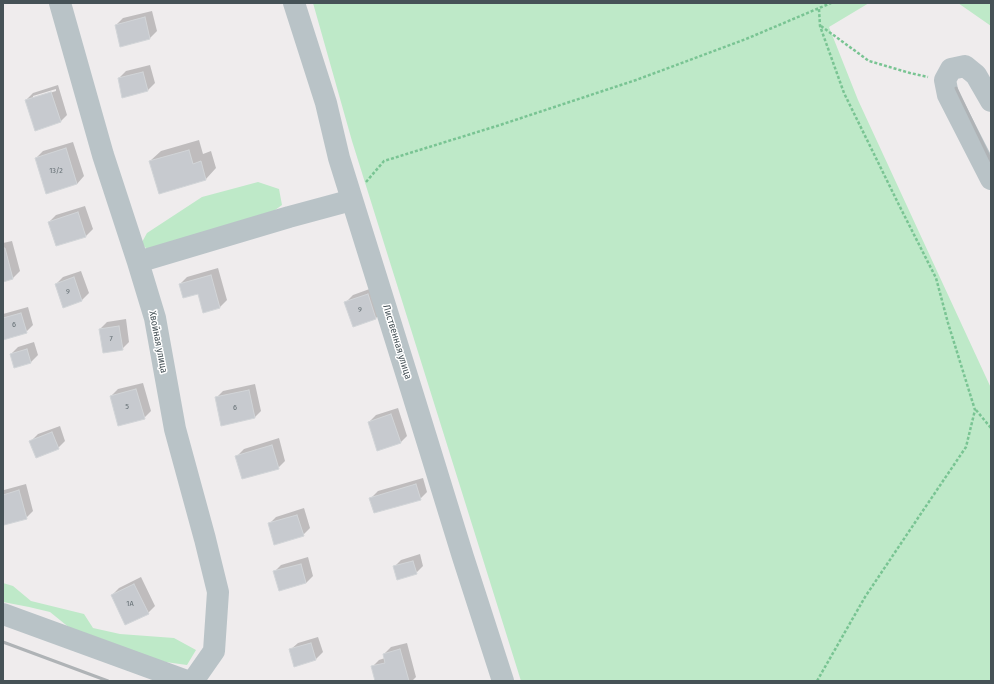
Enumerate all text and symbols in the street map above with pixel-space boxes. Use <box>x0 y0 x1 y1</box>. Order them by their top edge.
house number: 13/2 <box>49 166 63 176</box>
house number: 9 <box>66 287 70 297</box>
street label: Лиственная улица <box>380 303 414 381</box>
house number: 9 <box>358 305 362 315</box>
street label: Хвойная улица <box>146 310 170 374</box>
house number: 6 <box>12 320 16 330</box>
house number: 7 <box>109 334 113 344</box>
house number: 5 <box>125 402 129 412</box>
house number: 6 <box>233 403 237 413</box>
house number: 1А <box>126 599 134 609</box>

